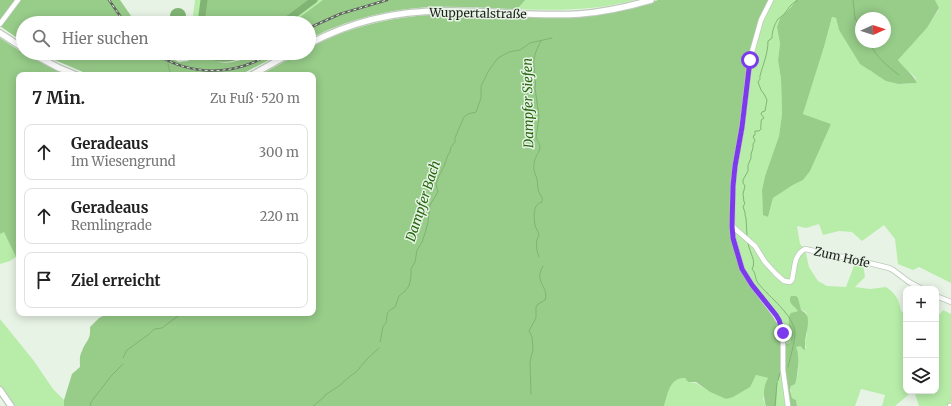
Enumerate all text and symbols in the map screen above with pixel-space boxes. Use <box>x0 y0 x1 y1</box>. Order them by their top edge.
street label: Wuppertalstraße <box>428 5 527 21</box>
north arrow <box>855 12 891 48</box>
search box <box>16 16 316 60</box>
icon: search <box>30 27 52 49</box>
text: Hier suchen <box>62 29 149 48</box>
route start <box>741 51 759 69</box>
water label: Dampfer Siefen <box>519 58 537 149</box>
text: 7 Min. <box>32 87 85 109</box>
text: Zu Fuß · 520 m <box>210 90 300 107</box>
text: Geradeaus <box>71 134 148 153</box>
icon: ahead <box>33 141 55 163</box>
text: 300 m <box>259 144 299 161</box>
text: Im Wiesengrund <box>71 153 176 170</box>
water label: Dampfer Bach <box>402 158 444 245</box>
text: Geradeaus <box>71 198 148 217</box>
icon: ahead <box>33 205 55 227</box>
text: 220 m <box>260 208 299 225</box>
text: Remlingrade <box>71 217 152 234</box>
street label: Zum Hofe <box>813 243 871 271</box>
icon: arrive <box>33 269 55 291</box>
text: Ziel erreicht <box>71 271 161 290</box>
map controls <box>903 286 939 394</box>
button: + <box>903 286 939 322</box>
button: − <box>903 322 939 358</box>
route end <box>774 324 792 342</box>
button: layers <box>903 358 939 394</box>

